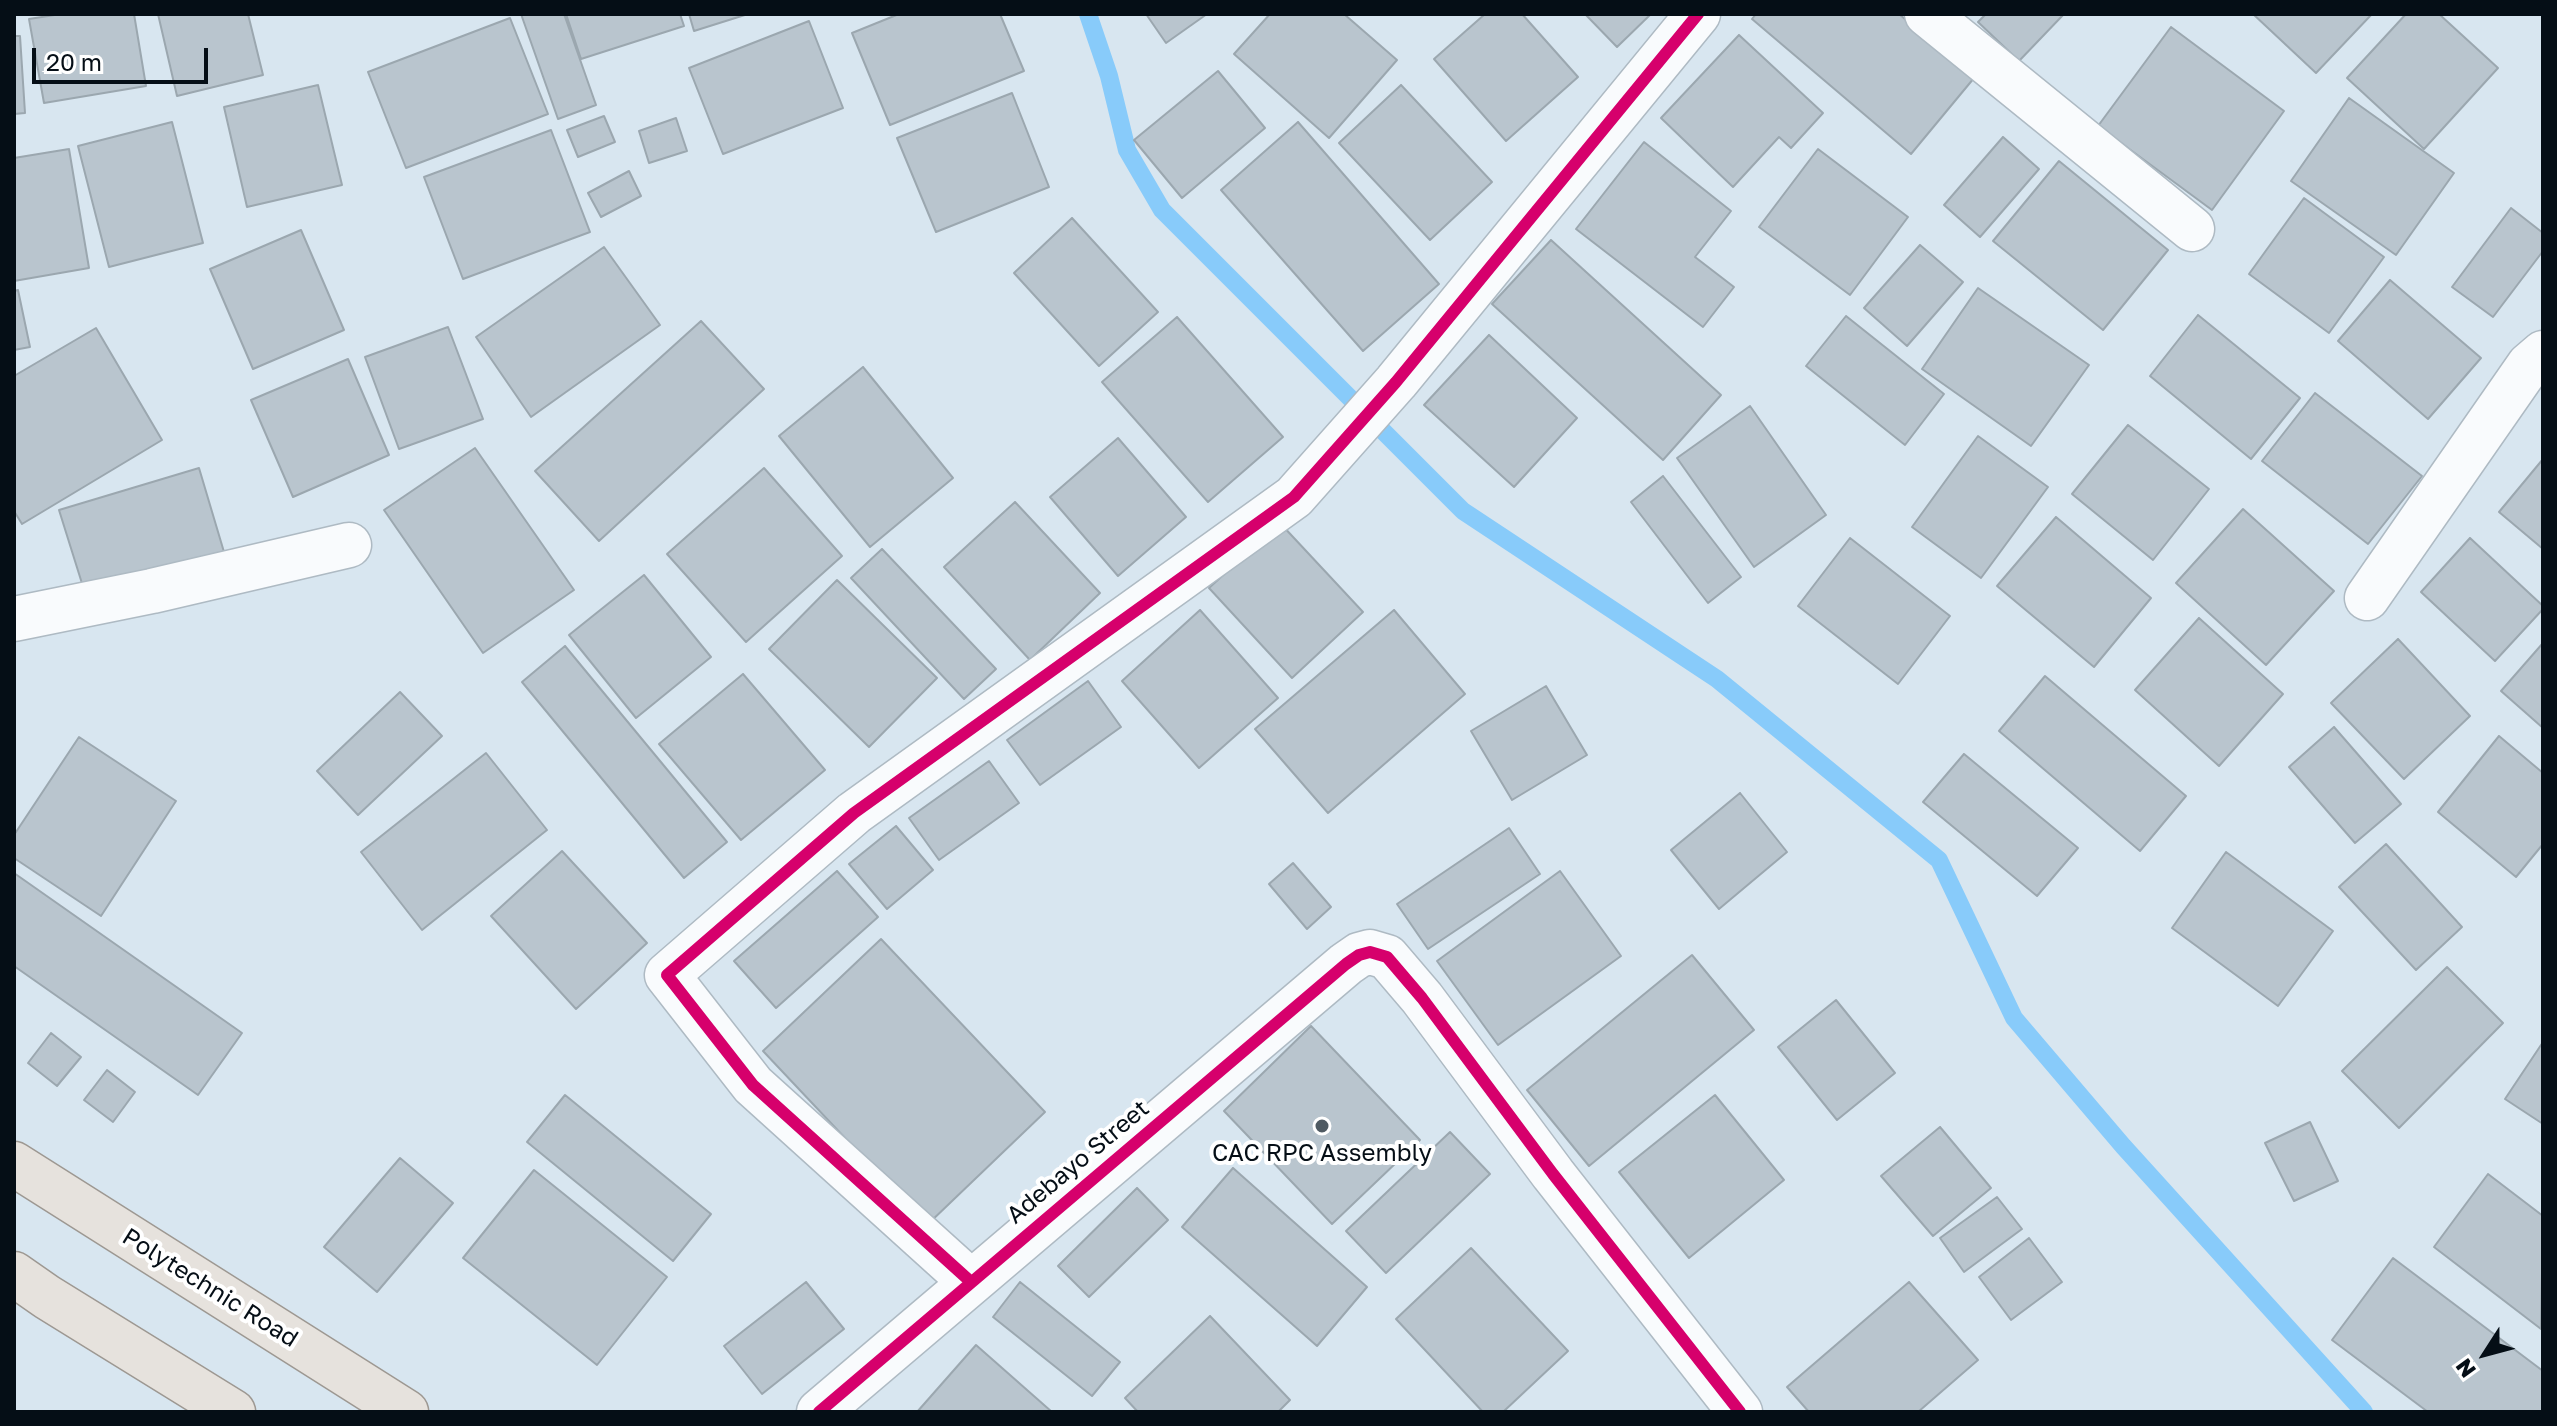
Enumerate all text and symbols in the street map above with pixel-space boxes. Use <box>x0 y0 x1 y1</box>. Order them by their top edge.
scale bar <box>36 32 212 82</box>
text: 20 m <box>46 47 102 76</box>
street label: Adebayo Street <box>1001 1094 1155 1230</box>
marker: CAC RPC Assembly <box>1313 1117 1331 1135</box>
place label: CAC RPC Assembly <box>1212 1139 1432 1167</box>
street label: Polytechnic Road <box>117 1222 303 1354</box>
north arrow <box>2445 1314 2525 1394</box>
text: N <box>2449 1354 2481 1383</box>

